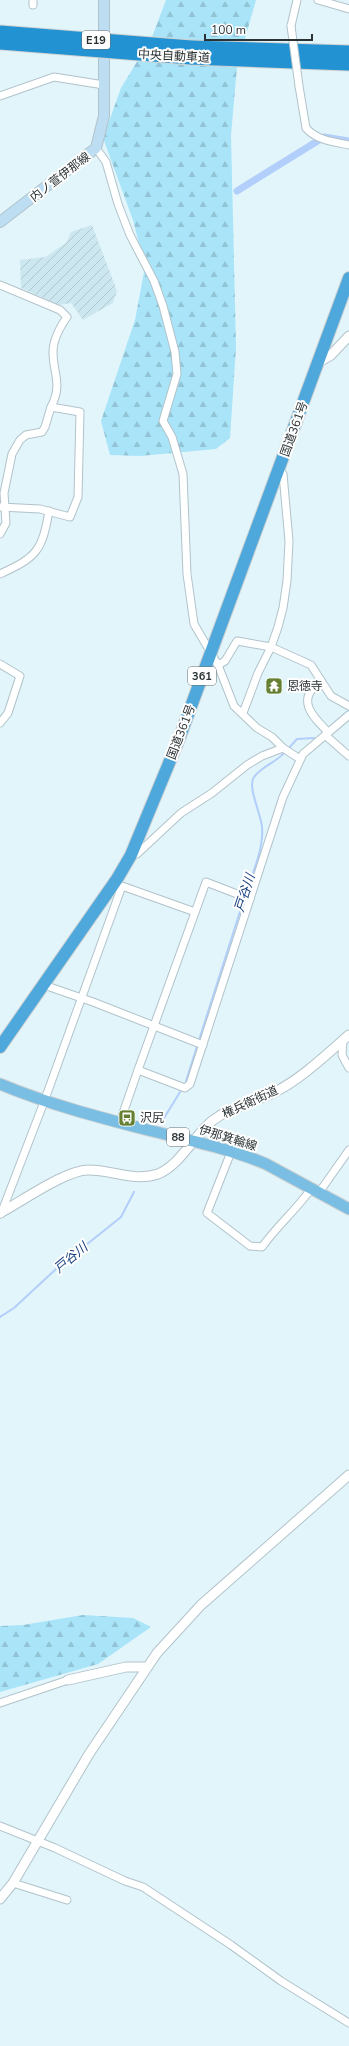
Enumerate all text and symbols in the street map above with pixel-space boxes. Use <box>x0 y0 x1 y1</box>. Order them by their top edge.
scale bar <box>205 16 312 42</box>
text: 100 m <box>211 22 246 38</box>
road number: E19 <box>82 31 110 49</box>
street label: 中央自動車道 <box>138 46 210 66</box>
street label: 内ノ萱伊那線 <box>27 149 93 205</box>
street label: 国道361号 <box>277 399 311 459</box>
road number: 361 <box>188 667 216 685</box>
temple icon: 恩徳寺 <box>264 676 284 696</box>
place label: 恩徳寺 <box>287 678 323 694</box>
street label: 国道361号 <box>163 702 199 762</box>
water label: 戸谷川 <box>230 870 260 914</box>
street label: 権兵衛街道 <box>219 1082 281 1122</box>
bus stop icon: 沢尻 <box>117 1108 137 1128</box>
place label: 沢尻 <box>140 1110 164 1126</box>
street label: 伊那箕輪線 <box>197 1122 259 1154</box>
road number: 88 <box>167 1128 189 1146</box>
water label: 戸谷川 <box>50 1237 93 1277</box>

